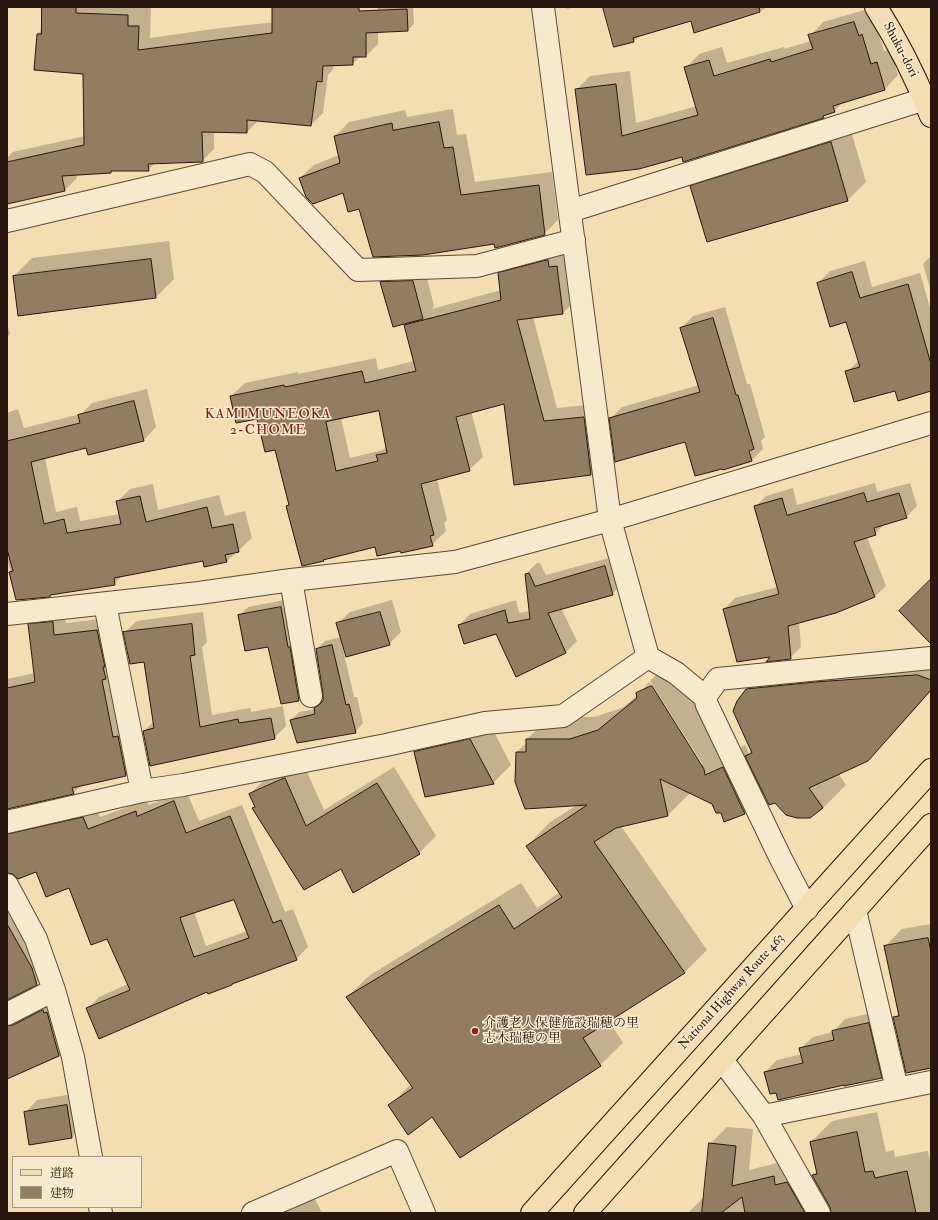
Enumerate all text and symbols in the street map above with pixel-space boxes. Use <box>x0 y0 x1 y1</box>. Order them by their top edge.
street label: Shuku-dori <box>879 20 921 80</box>
district label: KAMIMUNEOKA 2-CHOME <box>205 407 331 440</box>
street label: National Highway Route 463 <box>676 931 788 1053</box>
place label: 介護老人保健施設瑞穂の里 志木瑞穂の里 <box>483 1016 639 1047</box>
marker: 介護老人保健施設瑞穂の里 志木瑞穂の里 <box>470 1026 480 1036</box>
legend <box>12 1156 142 1208</box>
text: 道路 <box>50 1166 74 1181</box>
text: 建物 <box>50 1186 74 1201</box>

